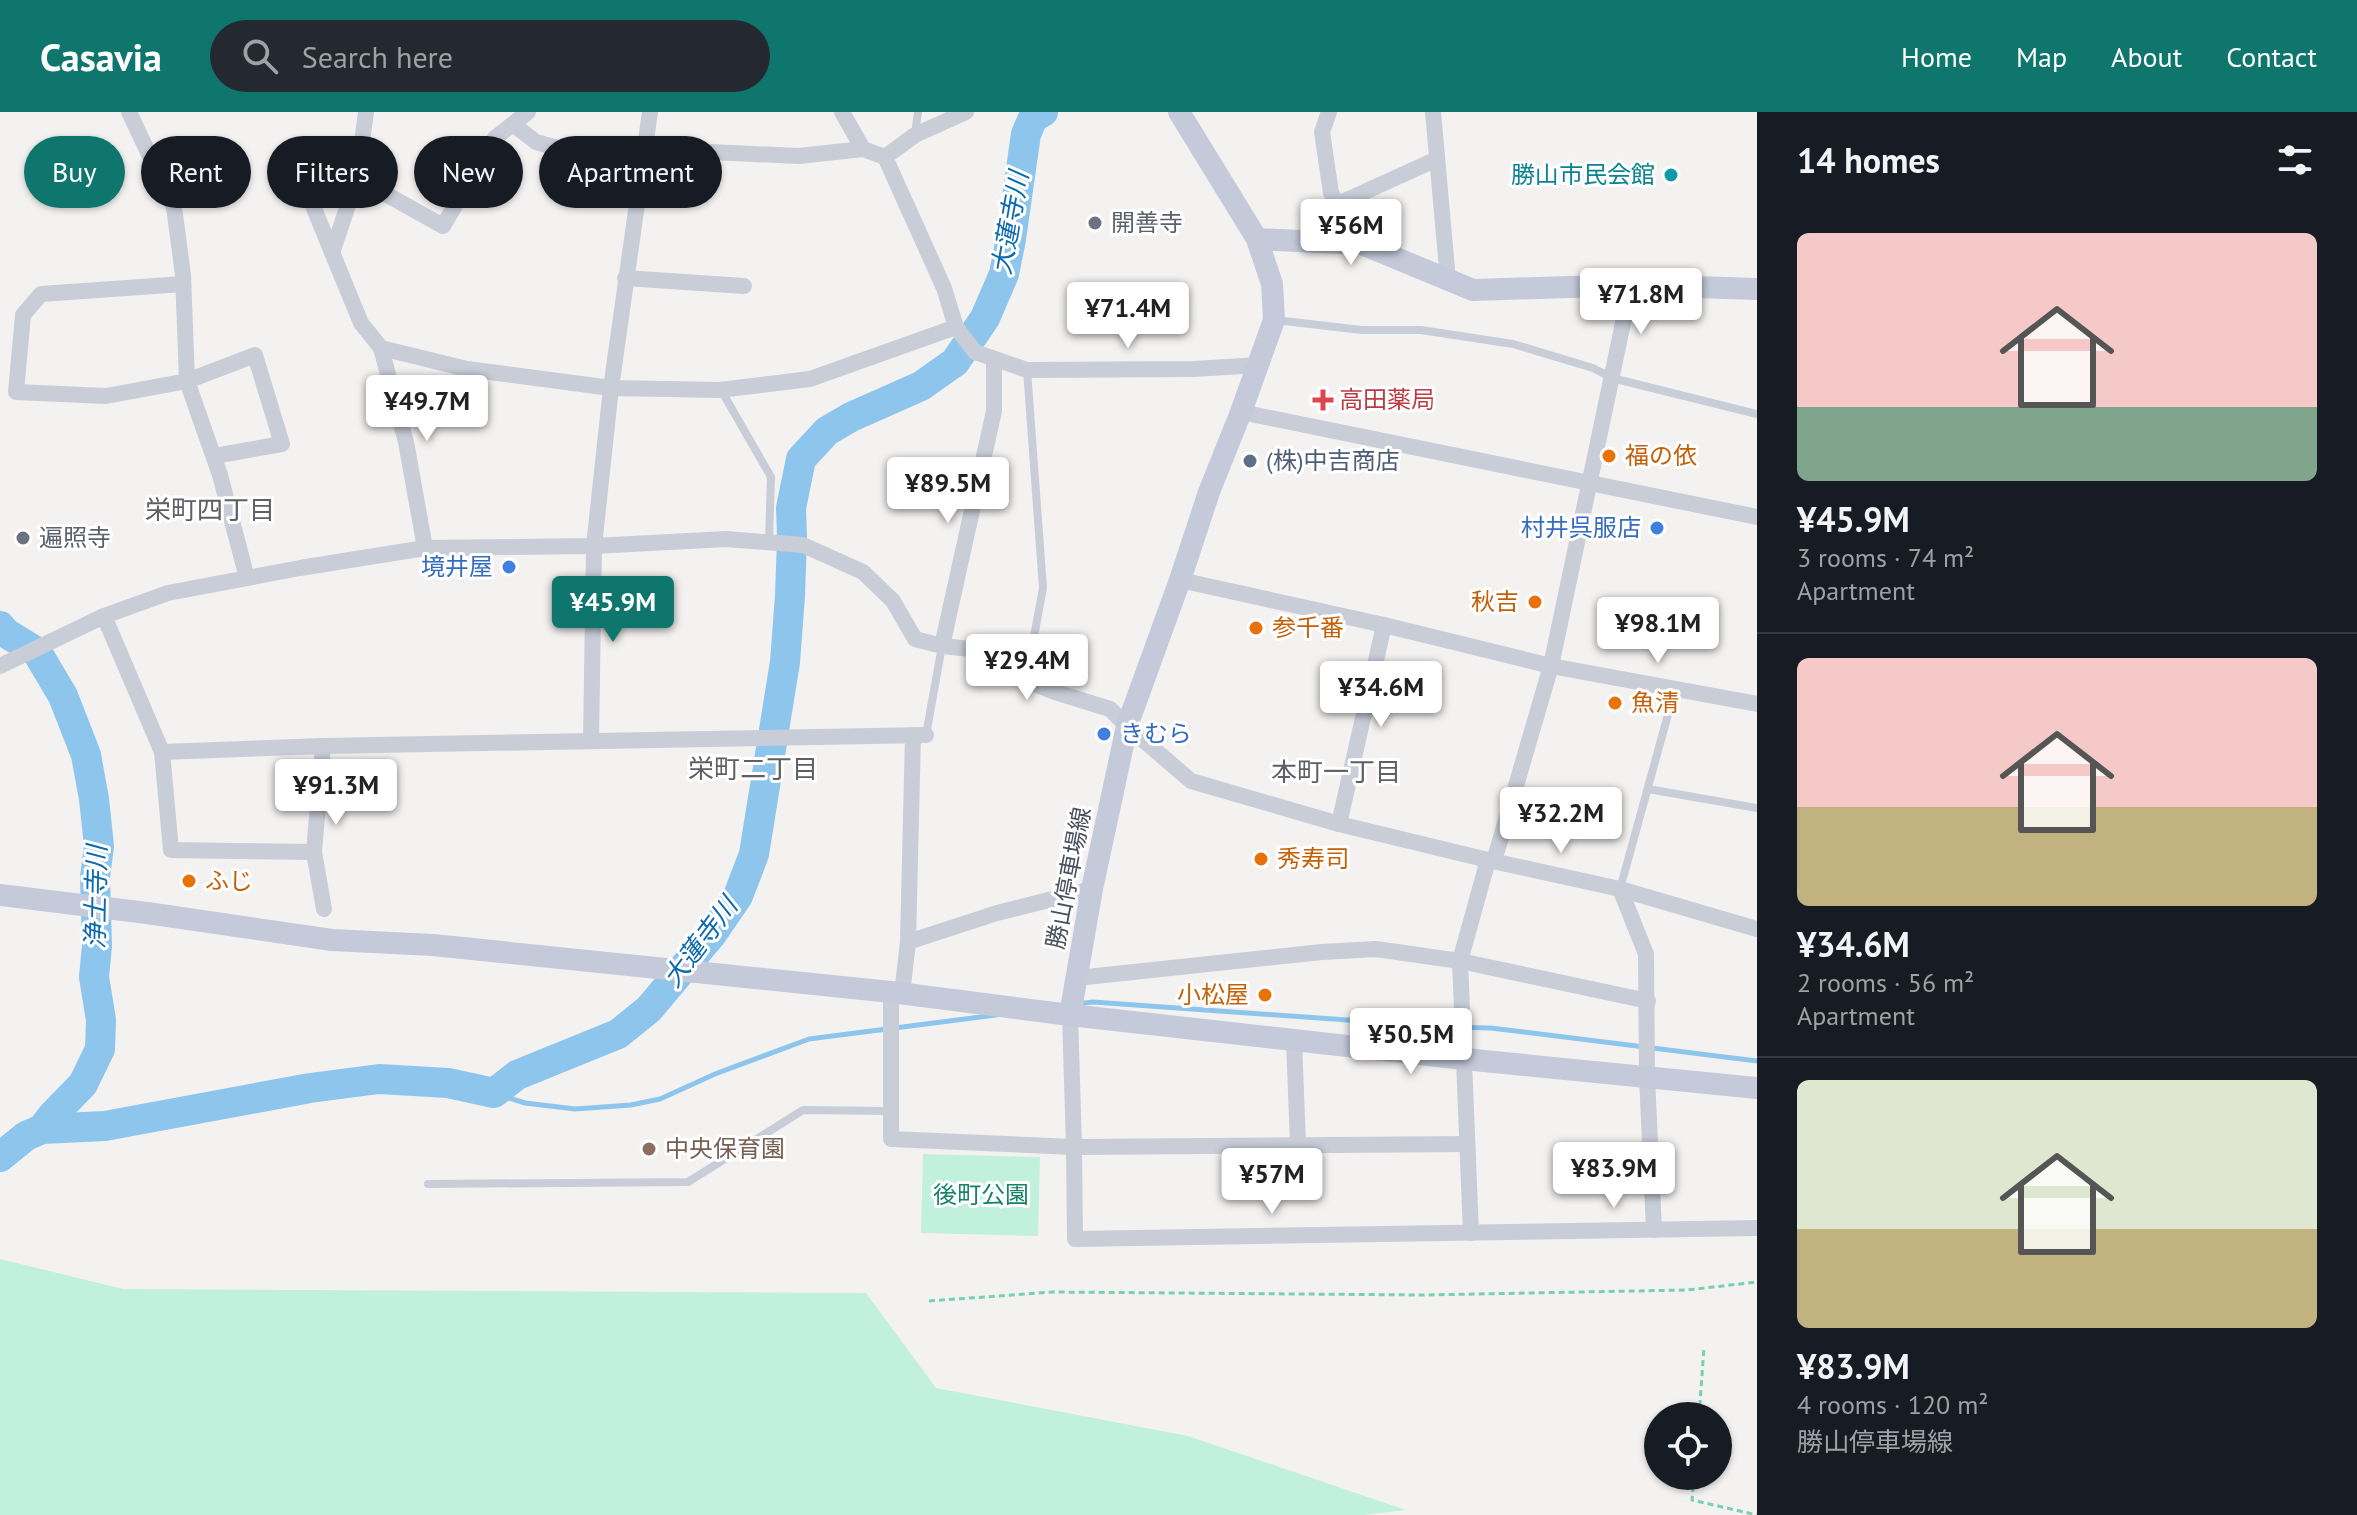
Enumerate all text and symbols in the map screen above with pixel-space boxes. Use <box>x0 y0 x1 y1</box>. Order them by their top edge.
search box <box>210 20 770 92</box>
text: Casavia <box>40 32 162 81</box>
icon: search <box>238 34 282 78</box>
text: Search here <box>302 37 453 76</box>
text: Home <box>1901 38 1972 75</box>
text: Map <box>2016 38 2067 75</box>
text: About <box>2111 38 2182 75</box>
text: Contact <box>2226 38 2317 75</box>
chip: Buy <box>24 136 125 208</box>
chip: Rent <box>141 136 251 208</box>
chip: Filters <box>267 136 398 208</box>
chip: New <box>414 136 523 208</box>
chip: Apartment <box>539 136 722 208</box>
text: 14 homes <box>1797 138 1940 182</box>
icon: filters <box>2273 138 2317 182</box>
place label: 勝山市民会館 <box>1511 159 1655 190</box>
water label: 大蓮寺川 <box>984 166 1035 277</box>
marker: 勝山市民会館 <box>1662 166 1680 184</box>
pin: ¥56M <box>1304 199 1398 267</box>
place label: 開善寺 <box>1111 207 1183 238</box>
text: ¥56M <box>1318 208 1384 241</box>
marker: 開善寺 <box>1086 214 1104 232</box>
pin: ¥71.8M <box>1576 268 1706 336</box>
text: ¥71.8M <box>1598 277 1684 310</box>
pin: ¥71.4M <box>1063 282 1193 350</box>
icon: home <box>1985 285 2129 429</box>
text: ¥71.4M <box>1085 291 1171 324</box>
pin: ¥49.7M <box>362 375 492 443</box>
text: ¥49.7M <box>384 384 470 417</box>
place label: 高田薬局 <box>1339 384 1435 415</box>
marker: 高田薬局 <box>1314 391 1332 409</box>
place label: 福の依 <box>1625 440 1697 471</box>
place label: (株)中吉商店 <box>1266 445 1399 476</box>
marker: 福の依 <box>1600 447 1618 465</box>
marker: (株)中吉商店 <box>1241 452 1259 470</box>
pin: ¥89.5M <box>883 457 1013 525</box>
text: ¥89.5M <box>905 466 991 499</box>
district label: 栄町四丁目 <box>145 493 275 526</box>
text: ¥45.9M <box>1797 497 1910 541</box>
place label: 村井呉服店 <box>1521 512 1641 543</box>
marker: 村井呉服店 <box>1648 519 1666 537</box>
place label: 遍照寺 <box>39 522 111 553</box>
marker: 遍照寺 <box>14 529 32 547</box>
text: 3 rooms · 74 m² <box>1797 541 1974 574</box>
place label: 境井屋 <box>421 551 493 582</box>
marker: 境井屋 <box>500 558 518 576</box>
text: Apartment <box>1797 574 1915 607</box>
pin: ¥45.9M <box>548 576 678 644</box>
text: ¥45.9M <box>570 585 656 618</box>
place label: 秋吉 <box>1471 586 1519 617</box>
marker: 秋吉 <box>1526 593 1544 611</box>
pin: ¥98.1M <box>1593 597 1723 665</box>
text: ¥98.1M <box>1615 606 1701 639</box>
place label: 参千番 <box>1272 612 1344 643</box>
marker: 参千番 <box>1247 619 1265 637</box>
pin: ¥29.4M <box>962 634 1092 702</box>
text: ¥29.4M <box>984 643 1070 676</box>
pin: ¥34.6M <box>1316 661 1446 729</box>
text: ¥34.6M <box>1338 670 1424 703</box>
place label: 魚清 <box>1631 687 1679 718</box>
marker: 魚清 <box>1606 694 1624 712</box>
icon: home <box>1985 710 2129 854</box>
place label: きむら <box>1120 718 1192 749</box>
marker: きむら <box>1095 725 1113 743</box>
district label: 栄町二丁目 <box>688 752 818 785</box>
district label: 本町一丁目 <box>1271 755 1401 788</box>
pin: ¥91.3M <box>271 759 401 827</box>
text: ¥91.3M <box>293 768 379 801</box>
pin: ¥32.2M <box>1496 787 1626 855</box>
text: ¥32.2M <box>1518 796 1604 829</box>
street label: 勝山停車場線 <box>1040 804 1097 952</box>
water label: 浄土寺川 <box>78 842 113 949</box>
place label: 秀寿司 <box>1277 843 1349 874</box>
marker: 秀寿司 <box>1252 850 1270 868</box>
place label: ふじ <box>205 865 253 896</box>
marker: ふじ <box>180 872 198 890</box>
water label: 大蓮寺川 <box>655 888 746 993</box>
text: ¥34.6M <box>1797 922 1910 966</box>
text: 2 rooms · 56 m² <box>1797 966 1974 999</box>
place label: 小松屋 <box>1177 979 1249 1010</box>
marker: 小松屋 <box>1256 986 1274 1004</box>
text: Apartment <box>1797 999 1915 1032</box>
pin: ¥50.5M <box>1346 1008 1476 1076</box>
text: ¥50.5M <box>1368 1017 1454 1050</box>
icon: home <box>1985 1132 2129 1276</box>
place label: 中央保育園 <box>665 1133 785 1164</box>
marker: 中央保育園 <box>640 1140 658 1158</box>
pin: ¥83.9M <box>1549 1142 1679 1210</box>
pin: ¥57M <box>1225 1148 1319 1216</box>
text: ¥83.9M <box>1571 1151 1657 1184</box>
text: ¥57M <box>1239 1157 1305 1190</box>
park label: 後町公園 <box>933 1179 1029 1210</box>
text: ¥83.9M <box>1797 1344 1910 1388</box>
text: 4 rooms · 120 m² <box>1797 1388 1989 1421</box>
map controls <box>1644 1402 1732 1490</box>
button: locate <box>1644 1402 1732 1490</box>
text: 勝山停車場線 <box>1797 1425 1953 1458</box>

